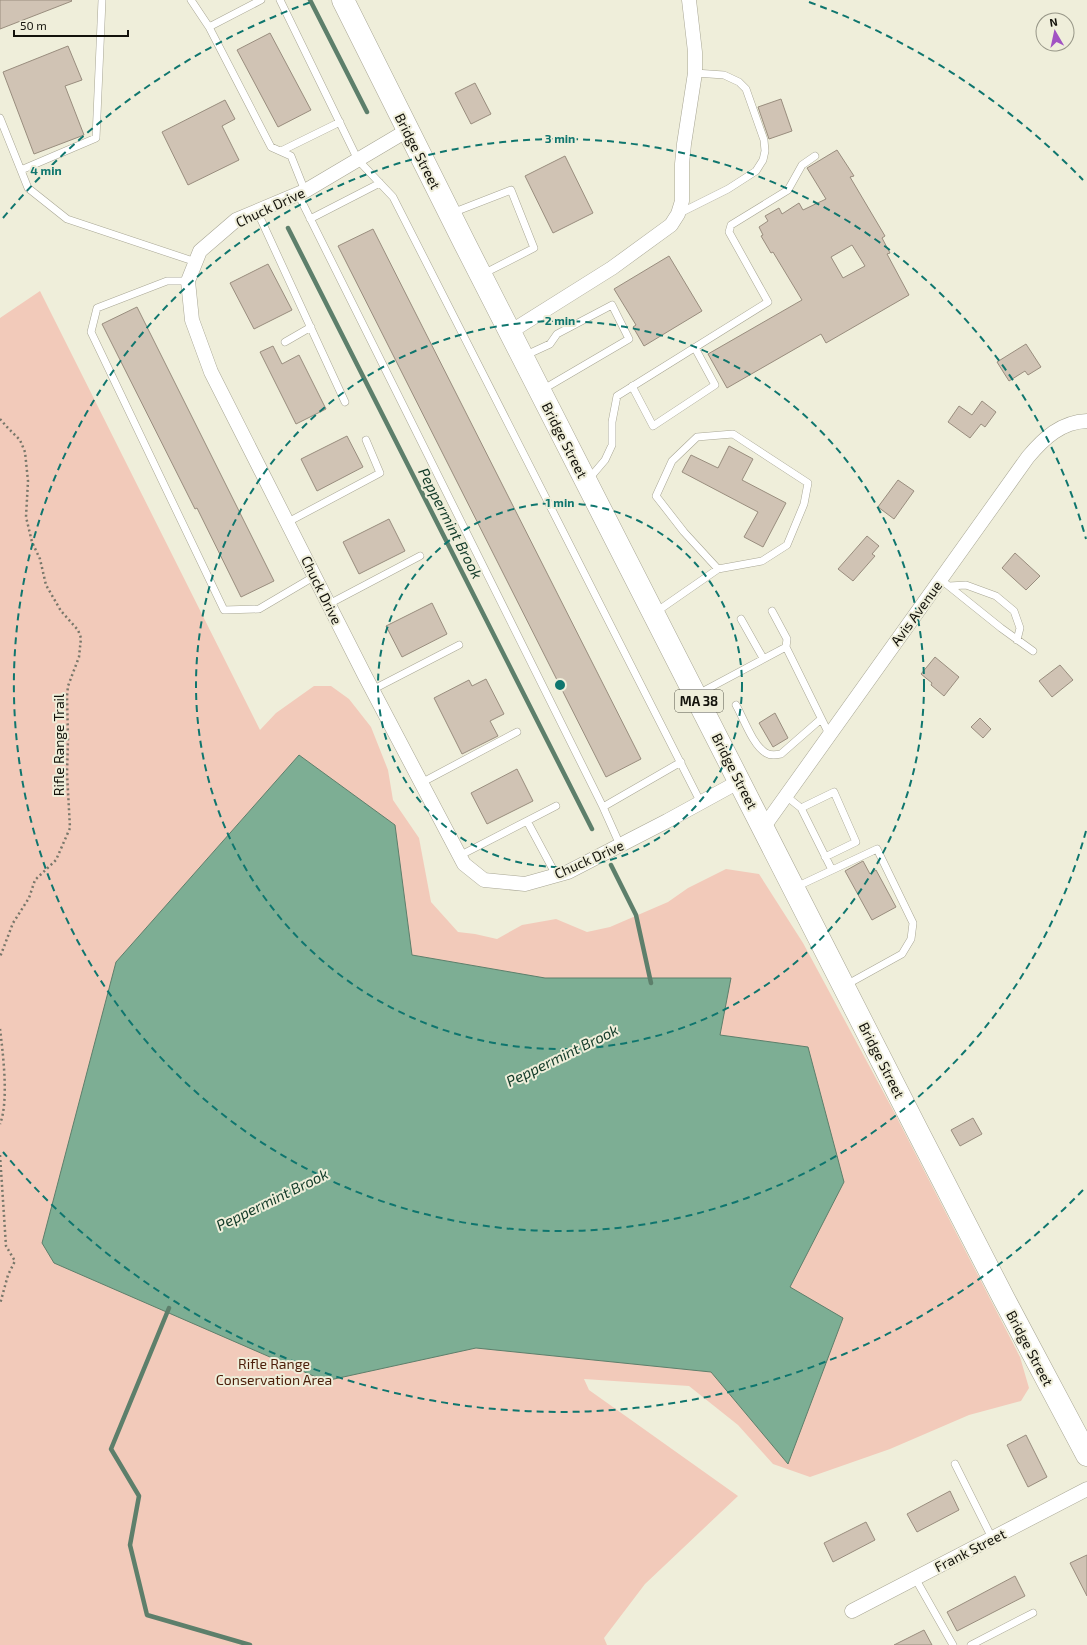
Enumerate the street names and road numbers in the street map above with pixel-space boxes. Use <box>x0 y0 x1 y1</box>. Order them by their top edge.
street label: Bridge Street <box>392 110 444 192</box>
street label: Chuck Drive <box>233 184 307 230</box>
street label: Bridge Street <box>539 399 591 481</box>
street label: Chuck Drive <box>298 553 346 627</box>
street label: Avis Avenue <box>887 577 945 649</box>
road number: MA 38 <box>675 690 723 712</box>
street label: Rifle Range Trail <box>50 693 67 796</box>
street label: Bridge Street <box>709 730 761 812</box>
street label: Chuck Drive <box>552 836 626 882</box>
street label: Bridge Street <box>856 1019 908 1101</box>
street label: Bridge Street <box>1003 1307 1057 1389</box>
street label: Frank Street <box>931 1525 1009 1575</box>

